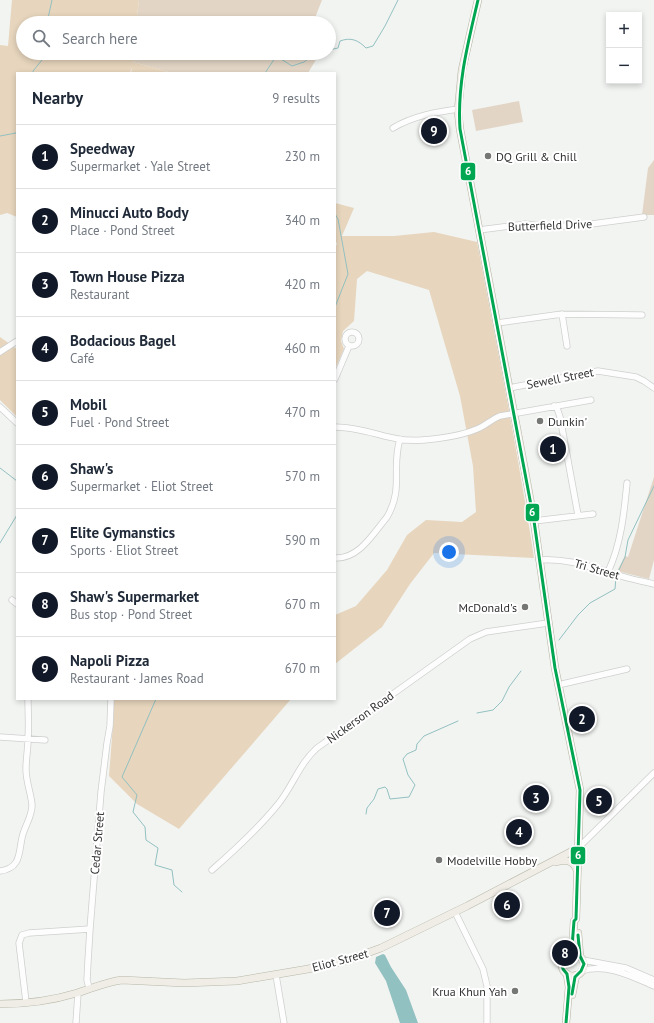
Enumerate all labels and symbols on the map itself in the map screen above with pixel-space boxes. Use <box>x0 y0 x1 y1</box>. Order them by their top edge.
pin: 9 <box>421 116 447 146</box>
place label: DQ Grill & Chill <box>496 149 577 164</box>
marker: DQ Grill & Chill <box>483 151 493 161</box>
line badge: 6 <box>460 162 476 181</box>
text: 6 <box>465 164 471 178</box>
street label: Butterfield Drive <box>508 216 592 234</box>
street label: Sewell Street <box>525 364 595 392</box>
place label: Dunkin' <box>548 414 587 429</box>
marker: Dunkin' <box>535 416 545 426</box>
pin: 1 <box>540 434 566 464</box>
line badge: 6 <box>525 503 540 522</box>
text: 6 <box>529 505 535 519</box>
your location <box>439 542 459 562</box>
street label: Tri Street <box>573 555 621 583</box>
place label: McDonald's <box>458 600 517 615</box>
marker: McDonald's <box>520 602 530 612</box>
street label: Nickerson Road <box>324 688 396 746</box>
pin: 2 <box>569 704 595 734</box>
pin: 3 <box>523 783 549 813</box>
pin: 5 <box>586 786 612 816</box>
street label: Cedar Street <box>87 811 107 875</box>
pin: 4 <box>506 817 532 847</box>
line badge: 6 <box>570 846 586 865</box>
text: 6 <box>575 848 581 862</box>
place label: Modelville Hobby <box>447 853 538 868</box>
marker: Modelville Hobby <box>434 855 444 865</box>
pin: 6 <box>494 890 520 920</box>
pin: 7 <box>374 898 400 928</box>
pin: 8 <box>552 938 578 968</box>
street label: Eliot Street <box>310 945 370 975</box>
place label: Krua Khun Yah <box>432 984 507 999</box>
marker: Krua Khun Yah <box>510 986 520 996</box>

